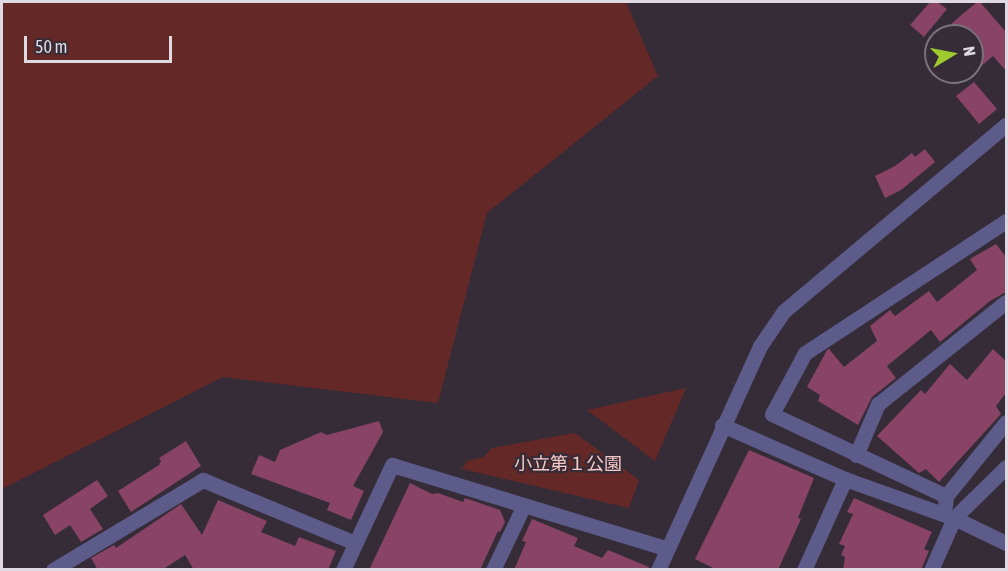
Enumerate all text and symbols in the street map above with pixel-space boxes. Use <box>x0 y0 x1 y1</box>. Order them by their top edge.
scale bar <box>27 24 176 62</box>
north arrow <box>924 24 984 84</box>
text: 50 m <box>35 36 67 57</box>
text: N <box>960 45 979 57</box>
park label: 小立第１公園 <box>514 453 622 475</box>

